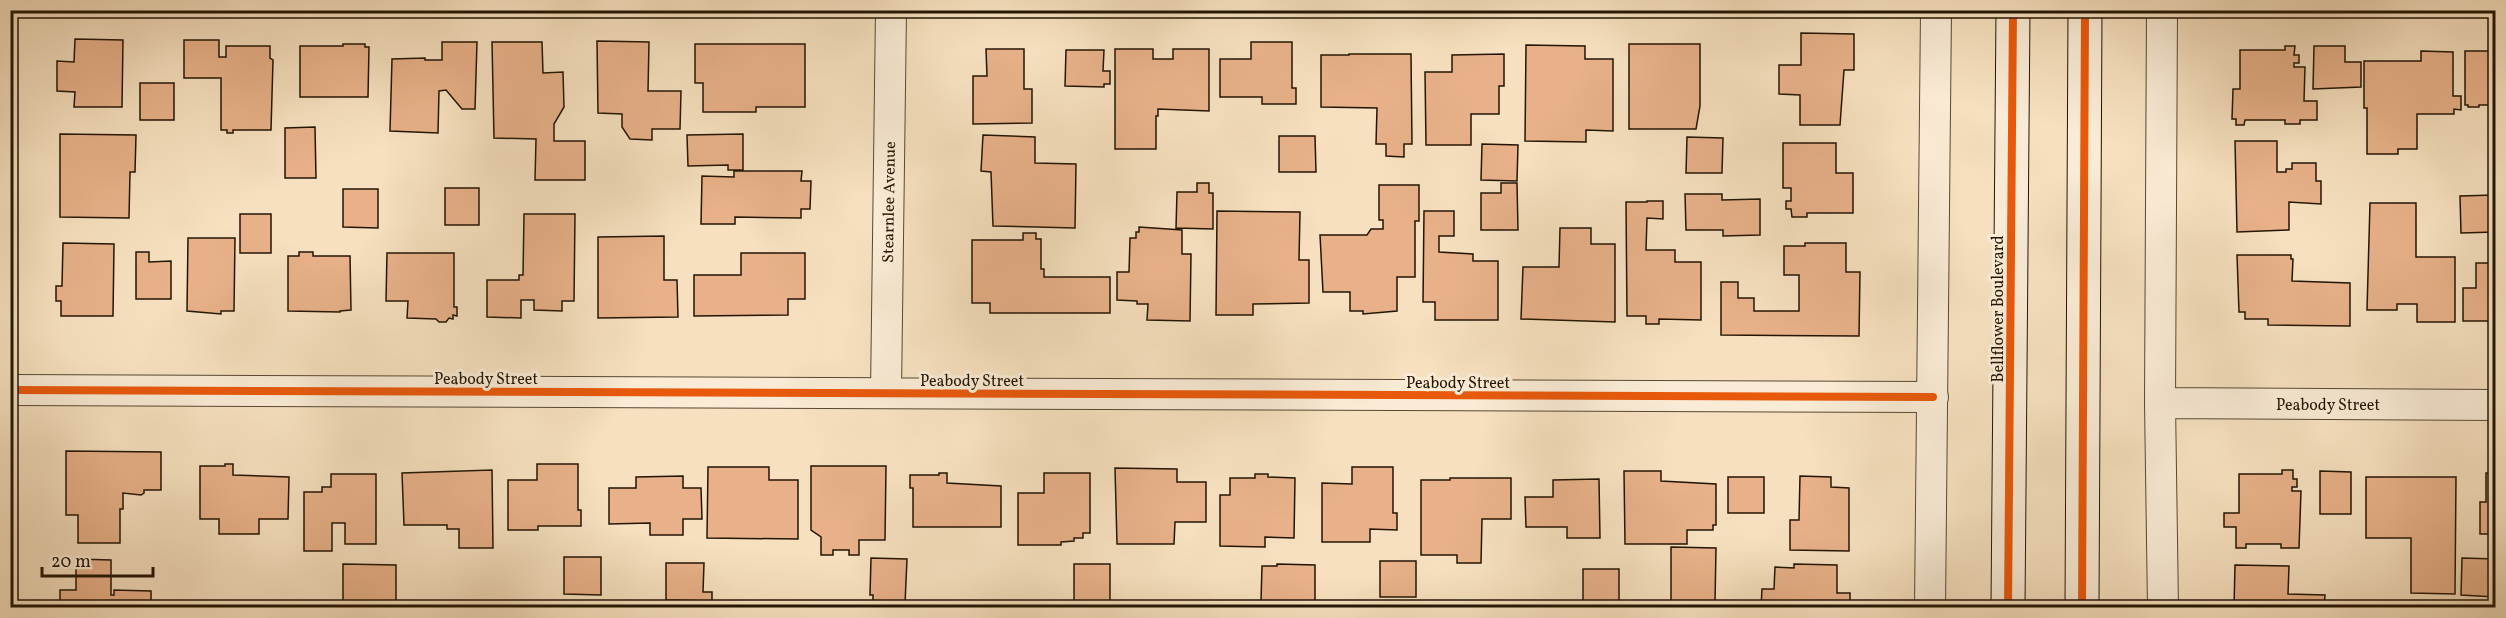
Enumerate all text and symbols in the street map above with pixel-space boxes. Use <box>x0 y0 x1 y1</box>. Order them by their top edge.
street label: Stearnlee Avenue <box>878 141 902 263</box>
street label: Bellflower Boulevard <box>1988 235 2010 383</box>
street label: Peabody Street <box>434 369 538 391</box>
street label: Peabody Street <box>920 371 1024 393</box>
street label: Peabody Street <box>1406 373 1510 395</box>
street label: Peabody Street <box>2276 395 2380 417</box>
scale bar <box>42 540 153 578</box>
text: 20 m <box>51 550 91 575</box>

